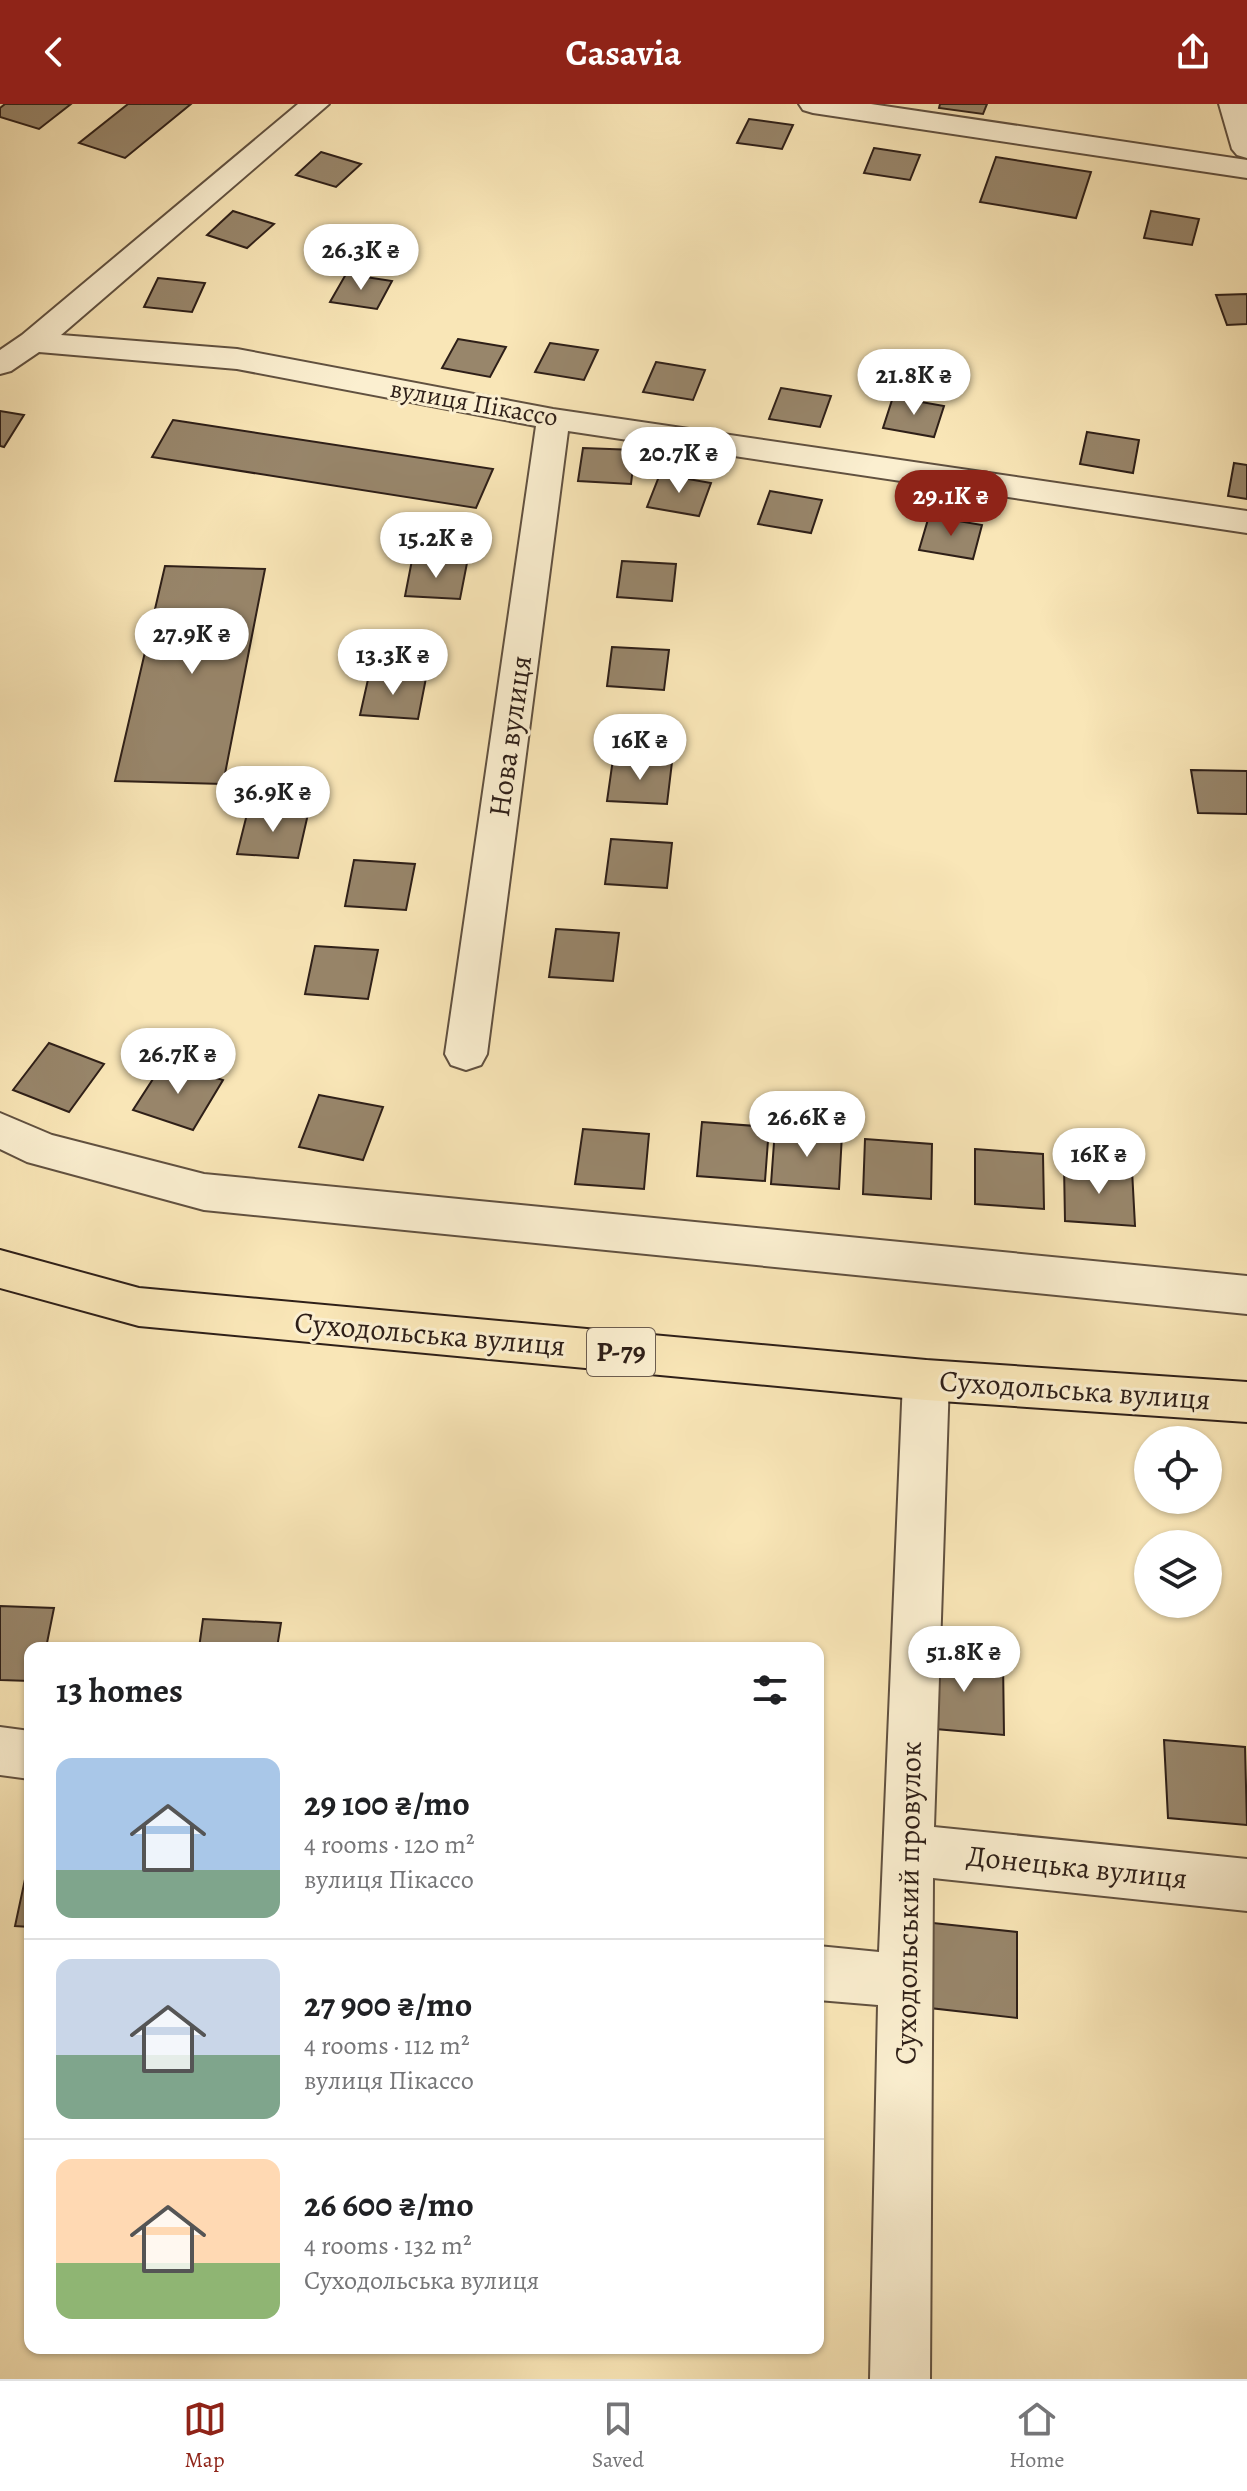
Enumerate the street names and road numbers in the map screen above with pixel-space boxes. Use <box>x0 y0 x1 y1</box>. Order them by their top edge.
street label: вулиця Пікассо <box>387 371 561 435</box>
street label: Нова вулиця <box>479 653 541 819</box>
street label: Суходольська вулиця <box>293 1302 567 1366</box>
road number: Р-79 <box>587 1328 655 1376</box>
street label: Суходольська вулиця <box>938 1361 1212 1419</box>
street label: Суходольський провулок <box>885 1741 931 2065</box>
street label: Донецька вулиця <box>965 1836 1189 1898</box>

